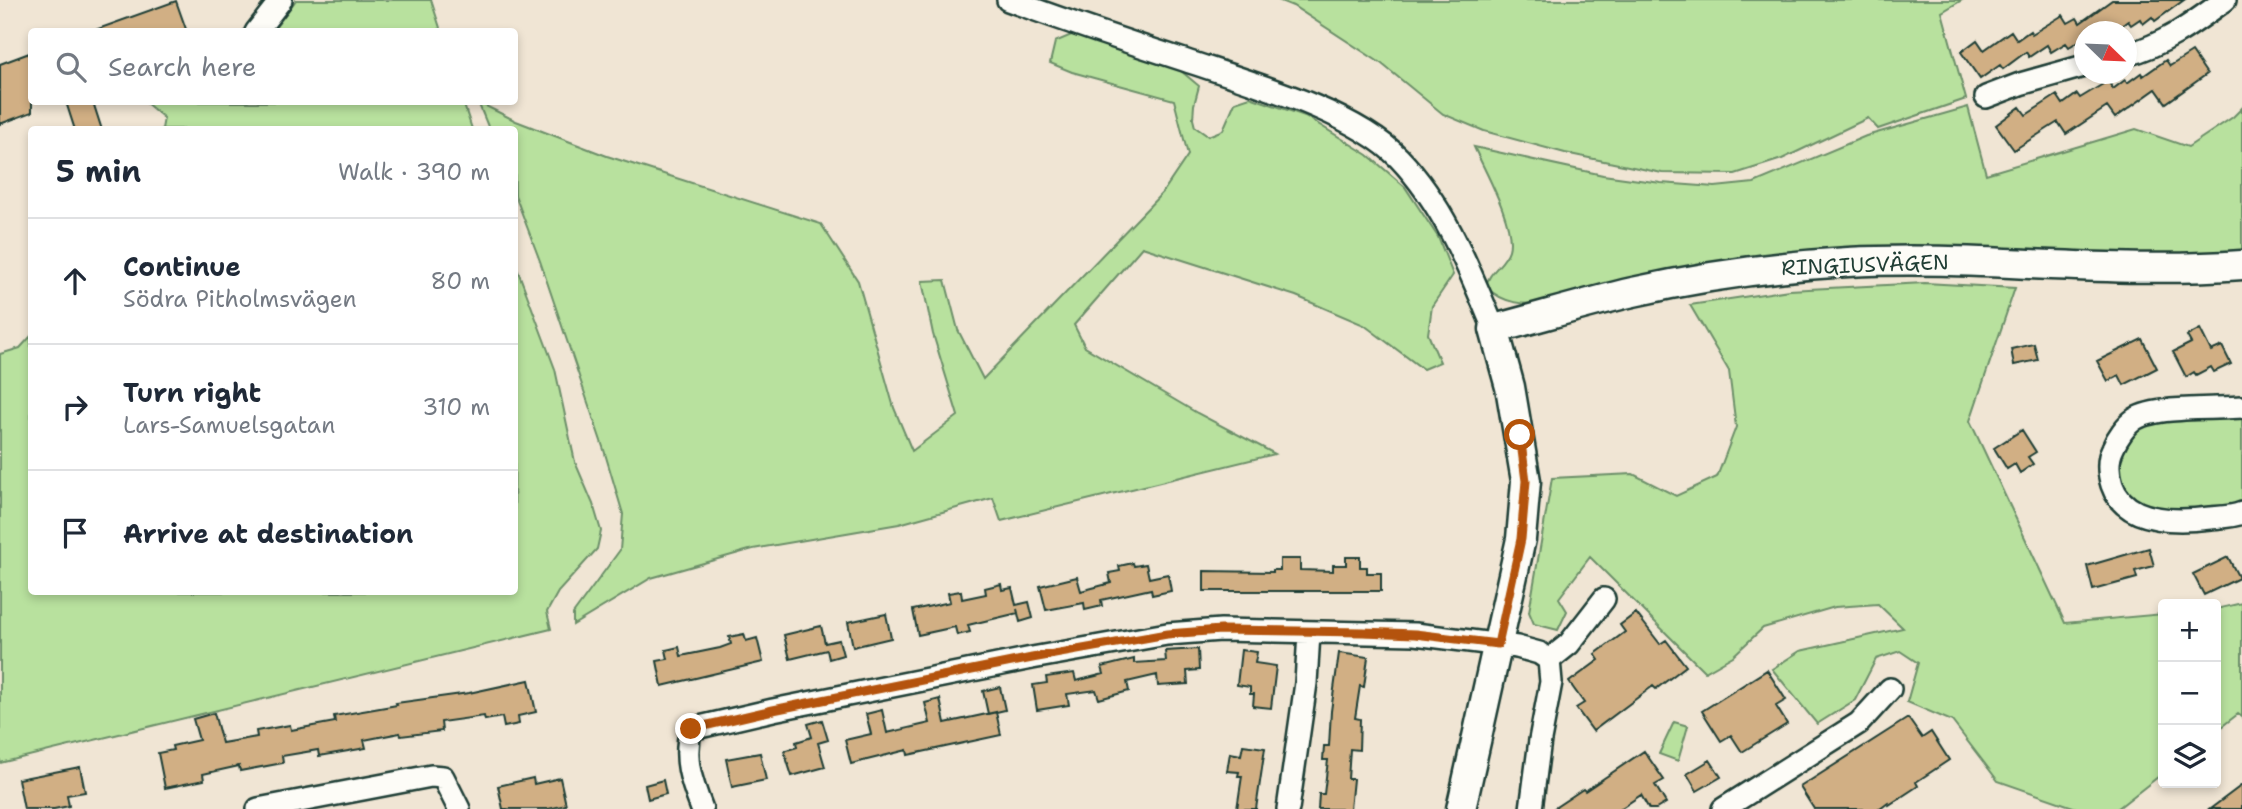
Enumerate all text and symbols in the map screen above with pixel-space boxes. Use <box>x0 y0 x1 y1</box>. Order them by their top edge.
north arrow <box>2074 21 2137 84</box>
search box <box>28 28 518 105</box>
icon: search <box>52 48 90 86</box>
text: Search here <box>108 49 257 84</box>
text: 5 min <box>56 151 141 192</box>
text: Walk · 390 m <box>338 157 490 187</box>
street label: RINGIUSVÄGEN <box>1781 248 1949 282</box>
text: Continue <box>123 249 241 284</box>
icon: ahead <box>56 262 94 300</box>
text: 80 m <box>431 266 490 296</box>
text: Södra Pitholmsvägen <box>123 284 357 314</box>
text: Turn right <box>123 375 261 410</box>
icon: right <box>56 388 94 426</box>
text: 310 m <box>422 392 490 422</box>
text: Lars-Samuelsgatan <box>123 410 335 440</box>
route start <box>1504 419 1535 450</box>
icon: arrive <box>56 514 94 552</box>
text: Arrive at destination <box>123 516 413 551</box>
map controls <box>2158 599 2221 788</box>
button: + <box>2158 599 2221 662</box>
button: − <box>2158 662 2221 725</box>
route end <box>675 713 706 744</box>
button: layers <box>2158 725 2221 788</box>

